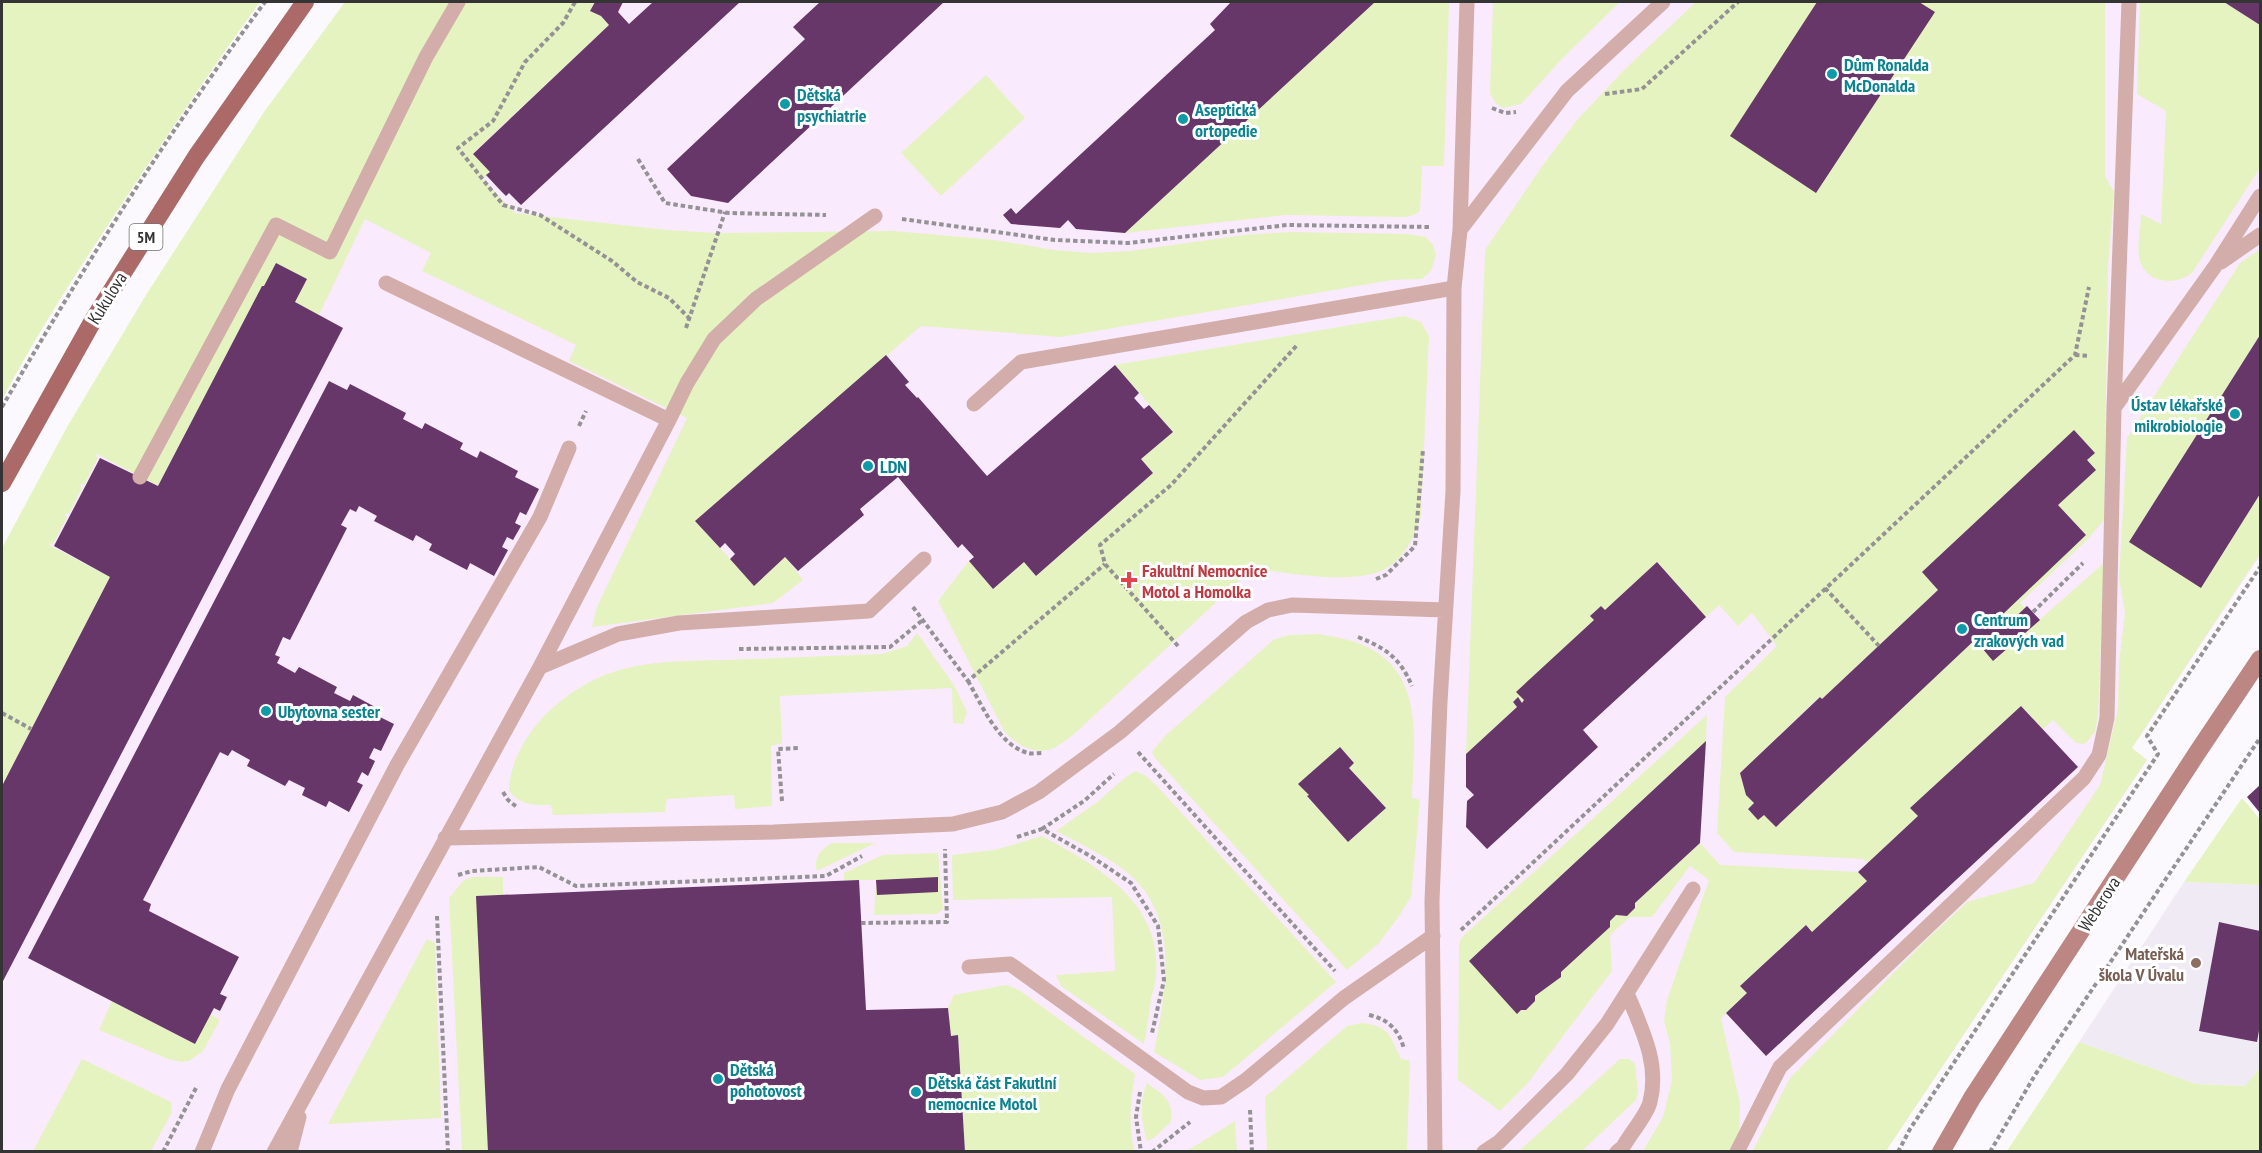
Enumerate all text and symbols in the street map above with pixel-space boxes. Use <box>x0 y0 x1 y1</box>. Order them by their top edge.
place label: Dům Ronalda McDonalda <box>1844 53 1929 97</box>
marker: Dům Ronalda McDonalda <box>1825 67 1839 81</box>
place label: Dětská psychiatrie <box>797 83 867 127</box>
marker: Dětská psychiatrie <box>778 97 792 111</box>
place label: Aseptická ortopedie <box>1194 98 1258 142</box>
marker: Aseptická ortopedie <box>1176 112 1190 126</box>
road number: 5M <box>130 224 162 250</box>
street label: Kukulova <box>82 268 132 328</box>
place label: Ústav lékařské mikrobiologie <box>2131 393 2223 437</box>
marker: Ústav lékařské mikrobiologie <box>2228 407 2242 421</box>
place label: LDN <box>880 455 907 478</box>
marker: LDN <box>861 459 875 473</box>
place label: Fakultní Nemocnice Motol a Homolka <box>1142 559 1268 603</box>
marker: Fakultní Nemocnice Motol a Homolka <box>1120 571 1138 589</box>
place label: Centrum zrakových vad <box>1974 608 2064 652</box>
marker: Centrum zrakových vad <box>1955 622 1969 636</box>
place label: Ubytovna sester <box>278 700 381 723</box>
marker: Ubytovna sester <box>259 704 273 718</box>
street label: Weberova <box>2073 872 2125 936</box>
place label: Mateřská škola V Úvalu <box>2099 942 2184 986</box>
marker: Mateřská škola V Úvalu <box>2189 956 2203 970</box>
place label: Dětská pohotovost <box>730 1058 803 1102</box>
place label: Dětská část Fakutlní nemocnice Motol <box>928 1071 1057 1115</box>
marker: Dětská pohotovost <box>711 1072 725 1086</box>
marker: Dětská část Fakutlní nemocnice Motol <box>909 1085 923 1099</box>

